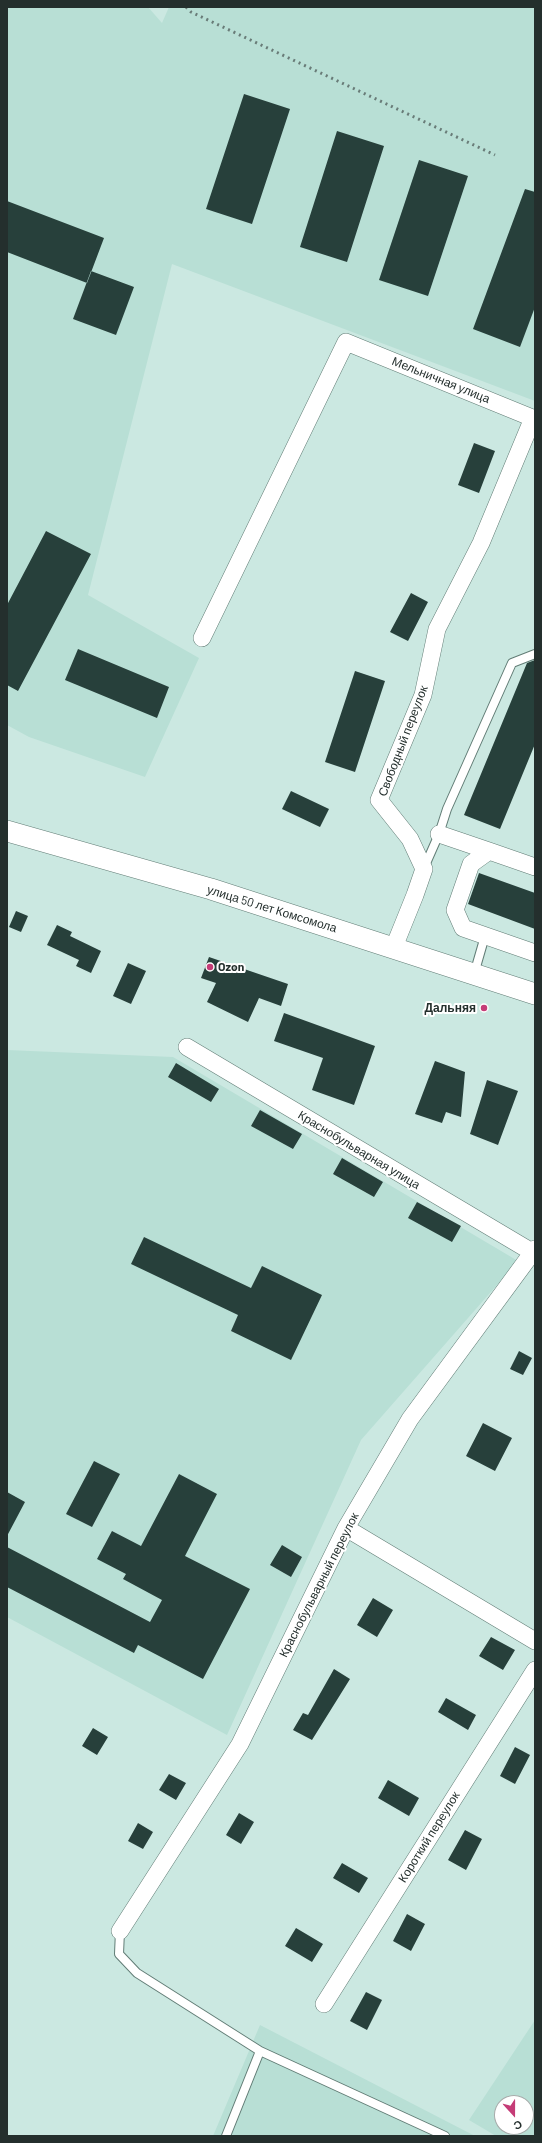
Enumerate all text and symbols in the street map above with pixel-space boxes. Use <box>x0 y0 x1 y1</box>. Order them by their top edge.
street label: Мельничная улица <box>390 354 492 406</box>
street label: Свободный переулок <box>375 684 431 798</box>
street label: улица 50 лет Комсомола <box>205 882 339 936</box>
place label: Ozon <box>218 960 244 974</box>
marker: Ozon <box>205 962 215 972</box>
place label: Дальняя <box>425 1001 476 1015</box>
marker: Дальняя <box>479 1003 489 1013</box>
street label: Краснобульварная улица <box>295 1108 423 1192</box>
street label: Краснобульварный переулок <box>276 1510 362 1660</box>
street label: Короткий переулок <box>395 1789 463 1885</box>
north arrow <box>494 2095 534 2135</box>
text: С <box>512 2118 524 2133</box>

